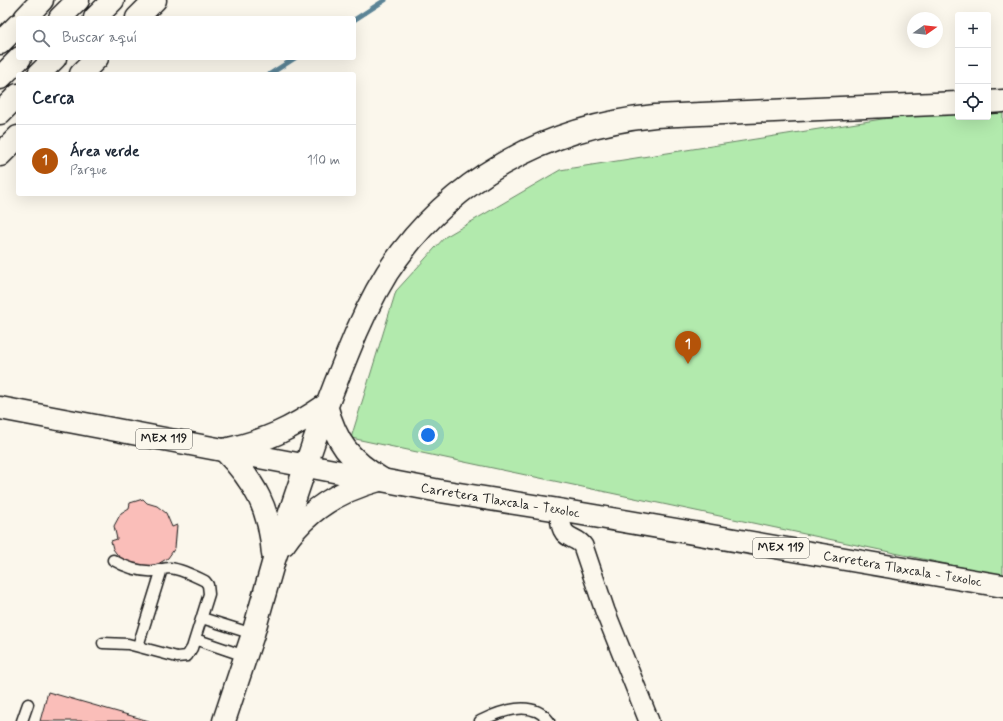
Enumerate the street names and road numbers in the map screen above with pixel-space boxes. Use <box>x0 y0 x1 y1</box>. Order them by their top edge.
road number: MEX 119 <box>136 429 192 449</box>
street label: Carretera Tlaxcala - Texoloc <box>419 479 581 522</box>
road number: MEX 119 <box>753 538 809 558</box>
street label: Carretera Tlaxcala - Texoloc <box>822 547 984 591</box>

